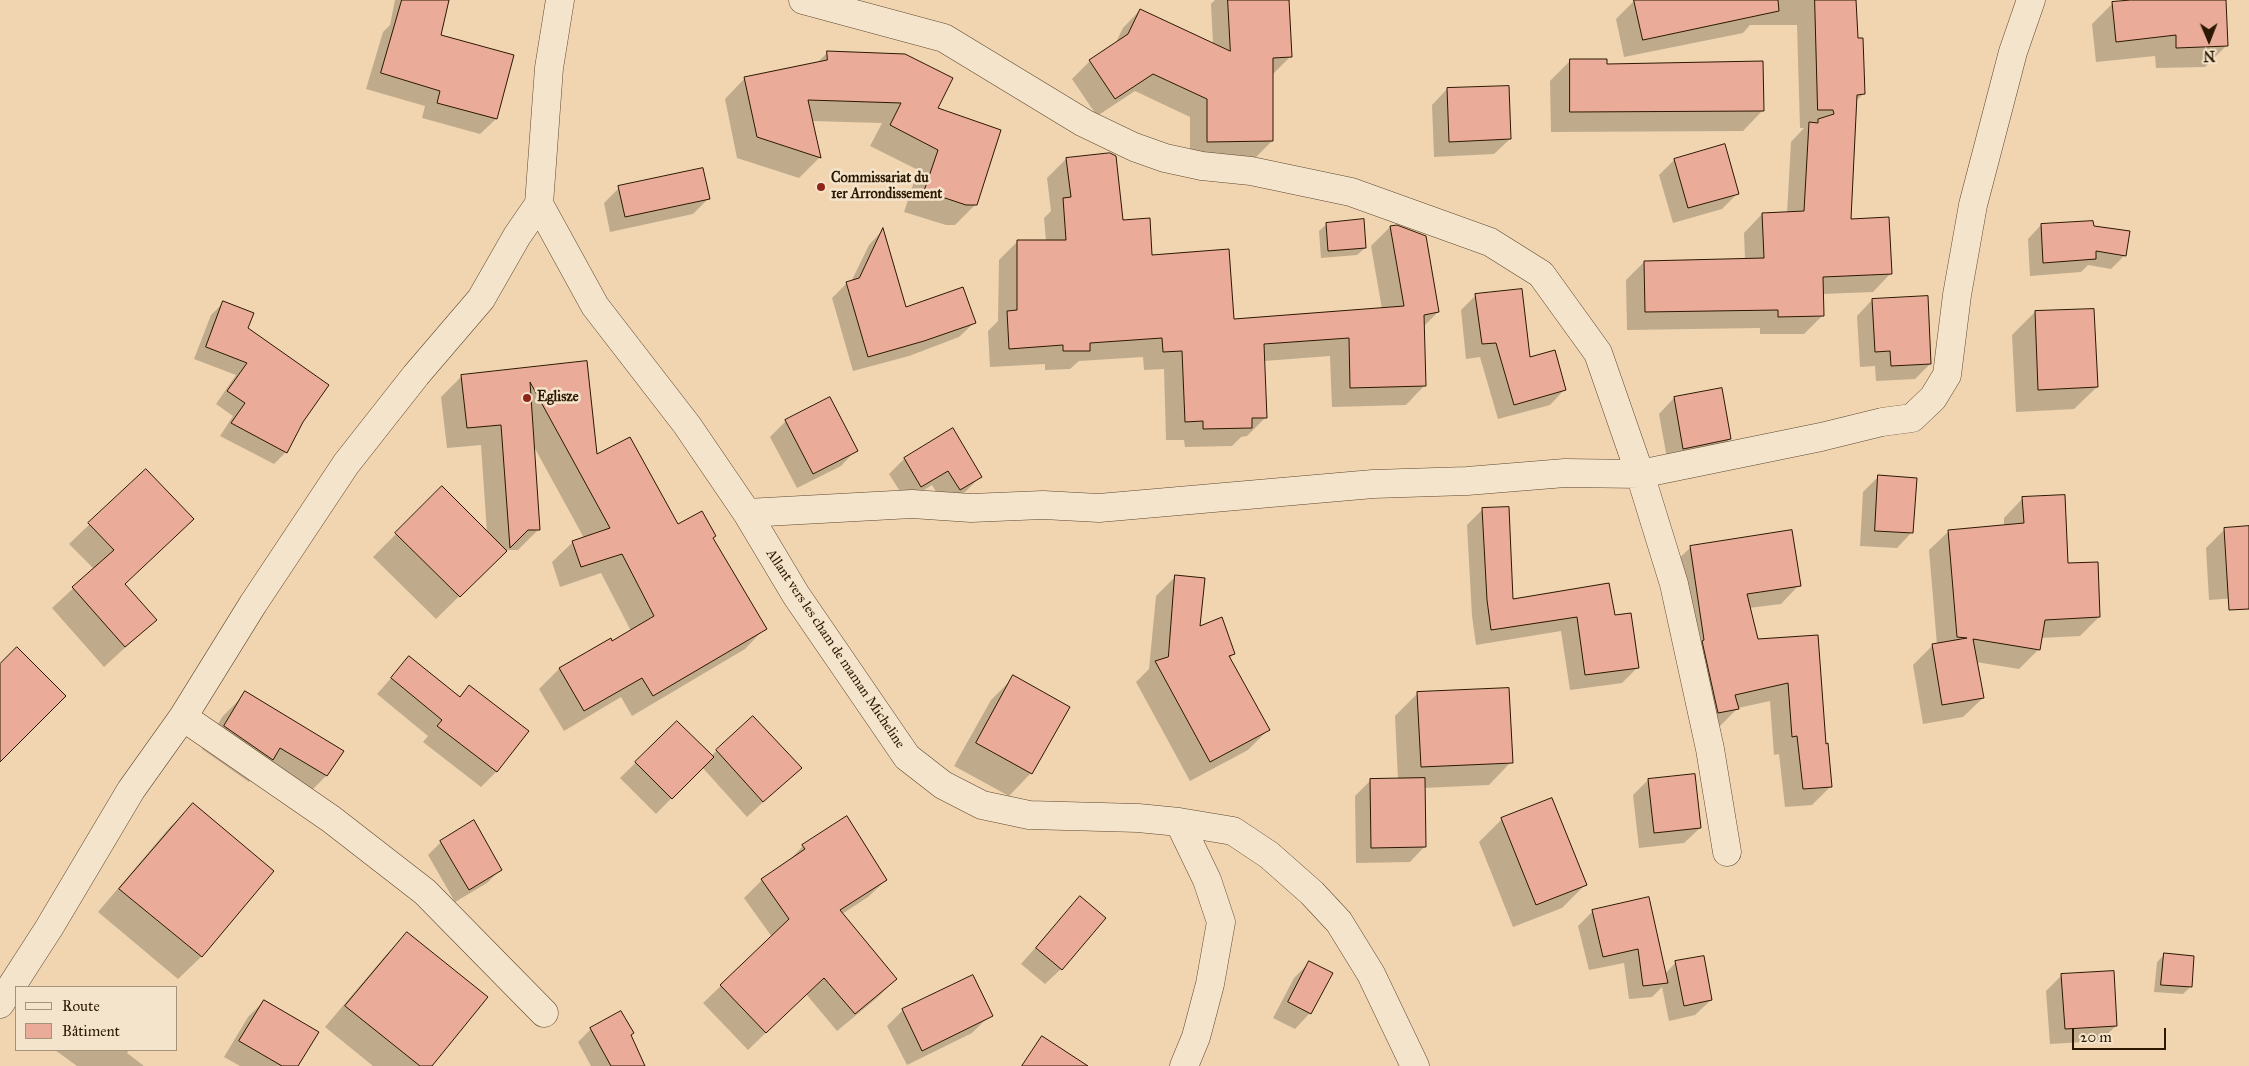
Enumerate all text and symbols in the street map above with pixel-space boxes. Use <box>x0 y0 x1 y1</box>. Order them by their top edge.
north arrow <box>2184 15 2234 65</box>
text: N <box>2203 47 2215 64</box>
place label: Commissariat du 1er Arrondissement <box>831 171 942 203</box>
marker: Commissariat du 1er Arrondissement <box>815 181 827 193</box>
place label: Eglisze <box>537 390 579 406</box>
marker: Eglisze <box>521 392 533 404</box>
street label: Allant vers les cham de maman Micheline <box>762 546 908 752</box>
legend <box>15 986 178 1051</box>
text: Route <box>62 997 100 1015</box>
scale bar <box>2074 1018 2168 1050</box>
text: Bâtiment <box>62 1022 120 1040</box>
text: 20 m <box>2080 1028 2112 1046</box>

